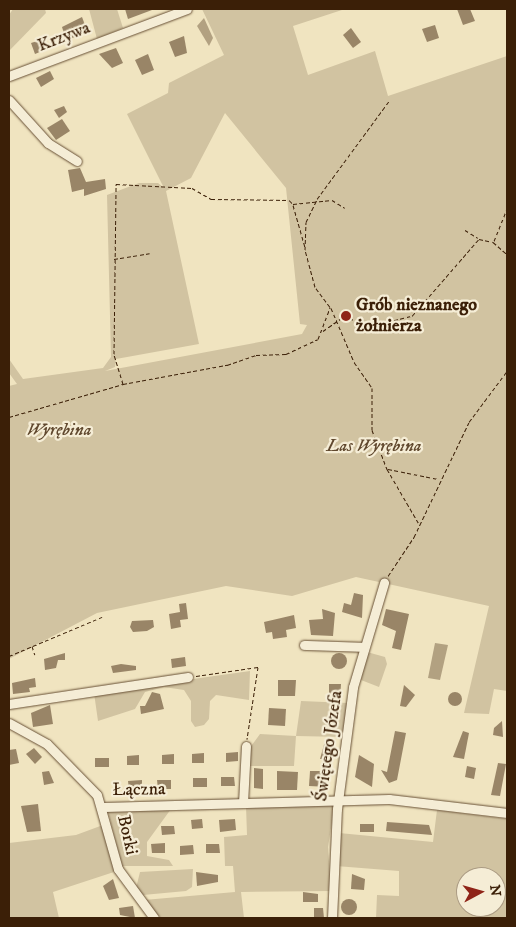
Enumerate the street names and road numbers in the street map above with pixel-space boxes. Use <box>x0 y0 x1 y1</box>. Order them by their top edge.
street label: Krzywa <box>35 17 93 57</box>
street label: Świętego Józefa <box>311 689 347 803</box>
street label: Łączna <box>112 779 166 801</box>
street label: Borki <box>112 813 142 857</box>

